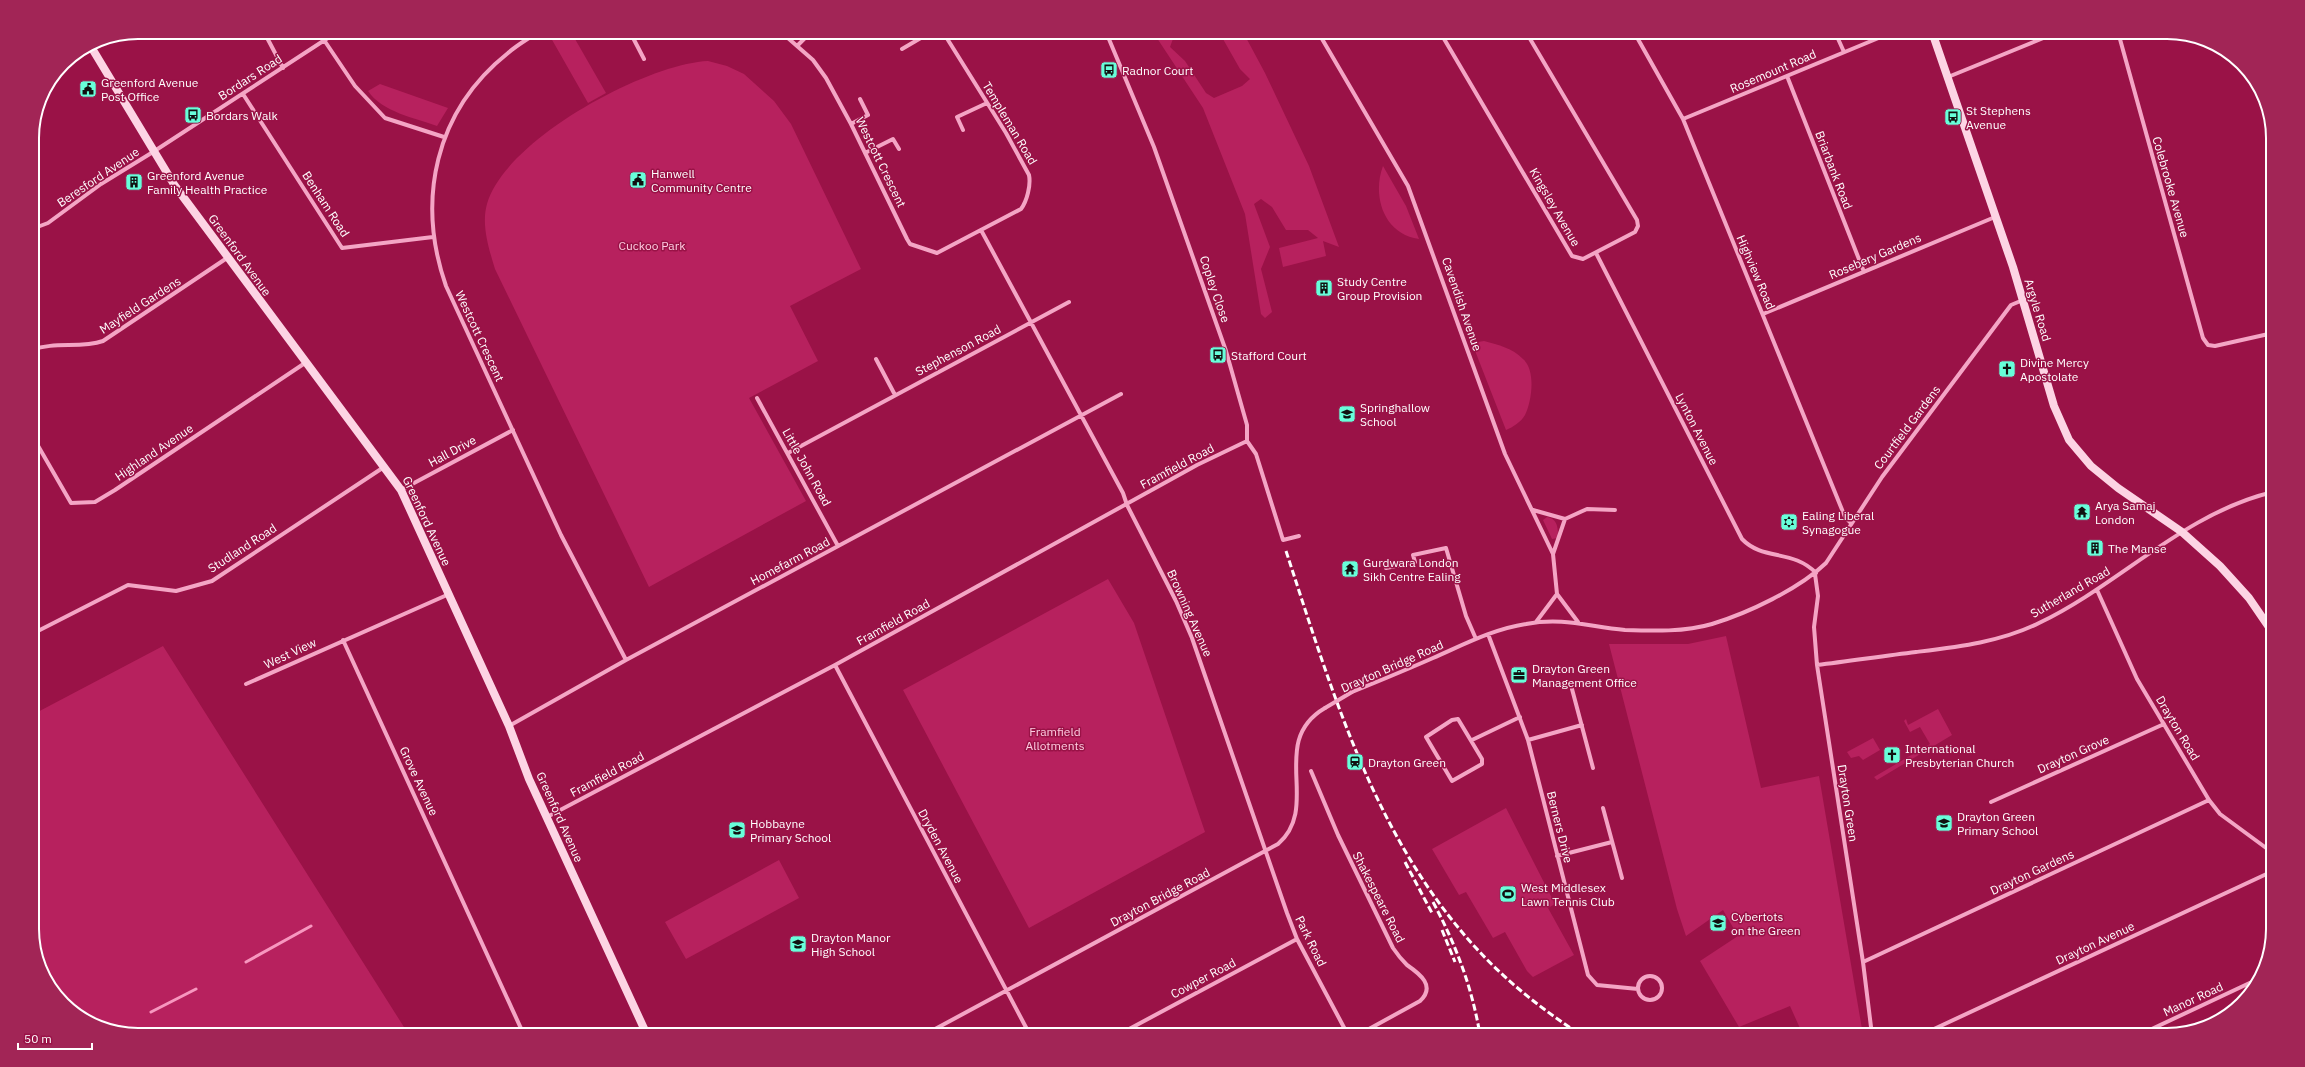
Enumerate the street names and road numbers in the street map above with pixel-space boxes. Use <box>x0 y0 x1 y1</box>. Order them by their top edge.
street label: Rosemount Road <box>1728 46 1818 96</box>
street label: Bordars Road <box>215 51 285 103</box>
street label: Templeman Road <box>979 79 1041 167</box>
street label: Westcott Crescent <box>853 114 909 210</box>
street label: Briarbank Road <box>1812 129 1856 211</box>
street label: Colebrooke Avenue <box>2149 135 2193 240</box>
street label: Beresford Avenue <box>54 144 142 210</box>
street label: Kingsley Avenue <box>1526 165 1584 249</box>
street label: Benham Road <box>299 168 353 240</box>
street label: Greenford Avenue <box>205 211 275 299</box>
street label: Rosebery Gardens <box>1827 230 1924 282</box>
street label: Highview Road <box>1734 232 1778 312</box>
street label: Copley Close <box>1197 254 1234 325</box>
street label: Cavendish Avenue <box>1439 255 1485 353</box>
street label: Mayfield Gardens <box>97 273 184 337</box>
street label: Argyle Road <box>2021 277 2055 343</box>
street label: Westcott Crescent <box>452 288 508 384</box>
street label: Stephenson Road <box>913 321 1003 379</box>
street label: Courtfield Gardens <box>1871 382 1944 472</box>
street label: Lynton Avenue <box>1672 390 1722 468</box>
street label: Highland Avenue <box>112 420 196 484</box>
street label: Little John Road <box>779 425 835 509</box>
street label: Hall Drive <box>426 432 479 470</box>
street label: Framfield Road <box>1137 440 1217 492</box>
street label: Greenford Avenue <box>400 474 455 569</box>
street label: Studland Road <box>205 520 279 576</box>
street label: Homefarm Road <box>748 534 832 588</box>
street label: Sutherland Road <box>2027 563 2113 621</box>
street label: Browning Avenue <box>1164 567 1216 659</box>
street label: Framfield Road <box>854 596 932 648</box>
street label: West View <box>261 634 319 672</box>
street label: Drayton Bridge Road <box>1338 637 1446 695</box>
street label: Drayton Road <box>2153 693 2203 763</box>
street label: Drayton Grove <box>2035 731 2112 777</box>
street label: Grove Avenue <box>396 744 442 818</box>
street label: Framfield Road <box>567 748 647 800</box>
street label: Drayton Green <box>1834 763 1862 843</box>
street label: Greenford Avenue <box>533 769 587 865</box>
street label: Berners Drive <box>1544 790 1576 865</box>
street label: Dryden Avenue <box>915 806 967 886</box>
street label: Drayton Gardens <box>1988 846 2076 898</box>
street label: Shakespeare Road <box>1350 849 1408 945</box>
street label: Drayton Bridge Road <box>1108 864 1212 930</box>
street label: Park Road <box>1292 913 1330 969</box>
street label: Drayton Avenue <box>2053 918 2137 968</box>
street label: Cowper Road <box>1168 955 1238 1001</box>
street label: Manor Road <box>2161 979 2225 1019</box>

